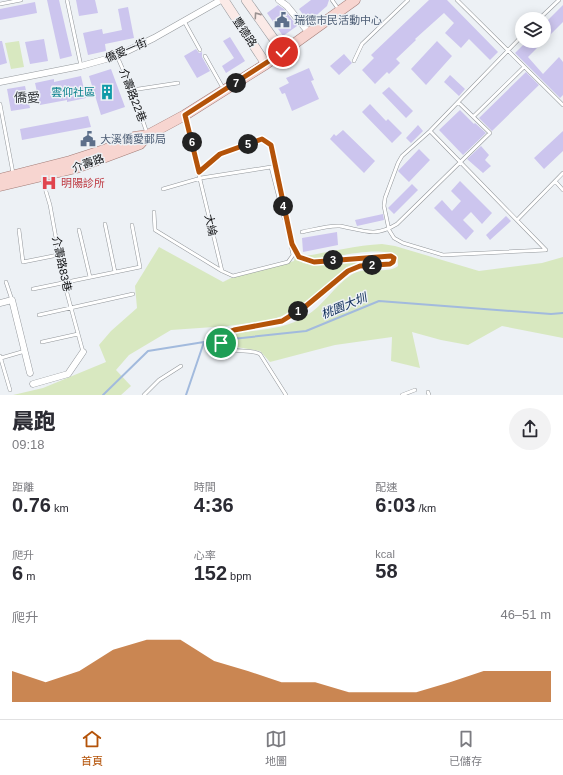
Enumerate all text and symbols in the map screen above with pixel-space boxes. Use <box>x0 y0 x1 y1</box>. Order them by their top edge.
public building icon: 瑞德市民活動中心 <box>273 11 291 29</box>
one-way arrow <box>254 12 262 19</box>
map controls <box>515 12 551 48</box>
button: layers <box>515 12 551 48</box>
place label: 瑞德市民活動中心 <box>294 14 382 26</box>
street label: 豐德路 <box>231 15 259 49</box>
pin <box>266 35 300 69</box>
street label: 僑愛一街 <box>103 36 149 64</box>
icon: check <box>272 41 294 63</box>
street label: 介壽路22巷 <box>117 67 149 123</box>
pin: 7 <box>226 73 246 93</box>
text: 7 <box>233 77 239 89</box>
building icon: 雲仰社區 <box>98 83 116 101</box>
place label: 雲仰社區 <box>51 86 95 98</box>
district label: 僑愛 <box>14 90 40 105</box>
public building icon: 大溪僑愛郵局 <box>79 130 97 148</box>
pin: 6 <box>182 132 202 152</box>
place label: 大溪僑愛郵局 <box>100 133 166 145</box>
pin: 5 <box>238 134 258 154</box>
text: 6 <box>189 136 195 148</box>
text: 5 <box>245 138 251 150</box>
street label: 介壽路 <box>70 152 106 174</box>
hospital icon: 明陽診所 <box>40 174 58 192</box>
place label: 明陽診所 <box>61 177 105 189</box>
pin: 4 <box>273 196 293 216</box>
text: 4 <box>280 200 286 212</box>
street label: 大綸 <box>203 213 219 237</box>
street label: 介壽路83巷 <box>50 235 74 293</box>
pin: 3 <box>323 250 343 270</box>
text: 3 <box>330 254 336 266</box>
pin: 2 <box>362 255 382 275</box>
text: 2 <box>369 259 375 271</box>
water label: 桃園大圳 <box>319 290 371 321</box>
pin: 1 <box>288 301 308 321</box>
text: 1 <box>295 305 301 317</box>
pin <box>204 326 238 360</box>
icon: arrive <box>210 332 232 354</box>
button: share <box>509 408 551 450</box>
text: 晨跑 <box>12 409 56 434</box>
text: 09:18 <box>12 437 45 452</box>
text: 距離 <box>12 481 34 493</box>
text: 時間 <box>194 481 216 493</box>
text: 配速 <box>375 481 397 493</box>
text: 0.76 <box>12 494 51 516</box>
text: 4:36 <box>194 494 234 516</box>
text: 6:03 <box>375 494 415 516</box>
text: km <box>51 502 69 514</box>
text: /km <box>415 502 436 514</box>
text: kcal <box>375 548 395 560</box>
text: 爬升 <box>12 549 34 561</box>
text: 心率 <box>194 549 216 561</box>
text: 58 <box>375 560 398 582</box>
text: 6 <box>12 562 23 584</box>
text: 152 <box>194 562 227 584</box>
text: m <box>23 570 35 582</box>
text: bpm <box>227 570 252 582</box>
text: 46–51 m <box>500 607 551 622</box>
text: 爬升 <box>12 610 38 625</box>
tab: 首頁 <box>81 728 103 768</box>
tab: 地圖 <box>265 728 287 768</box>
tab: 已儲存 <box>449 728 482 768</box>

